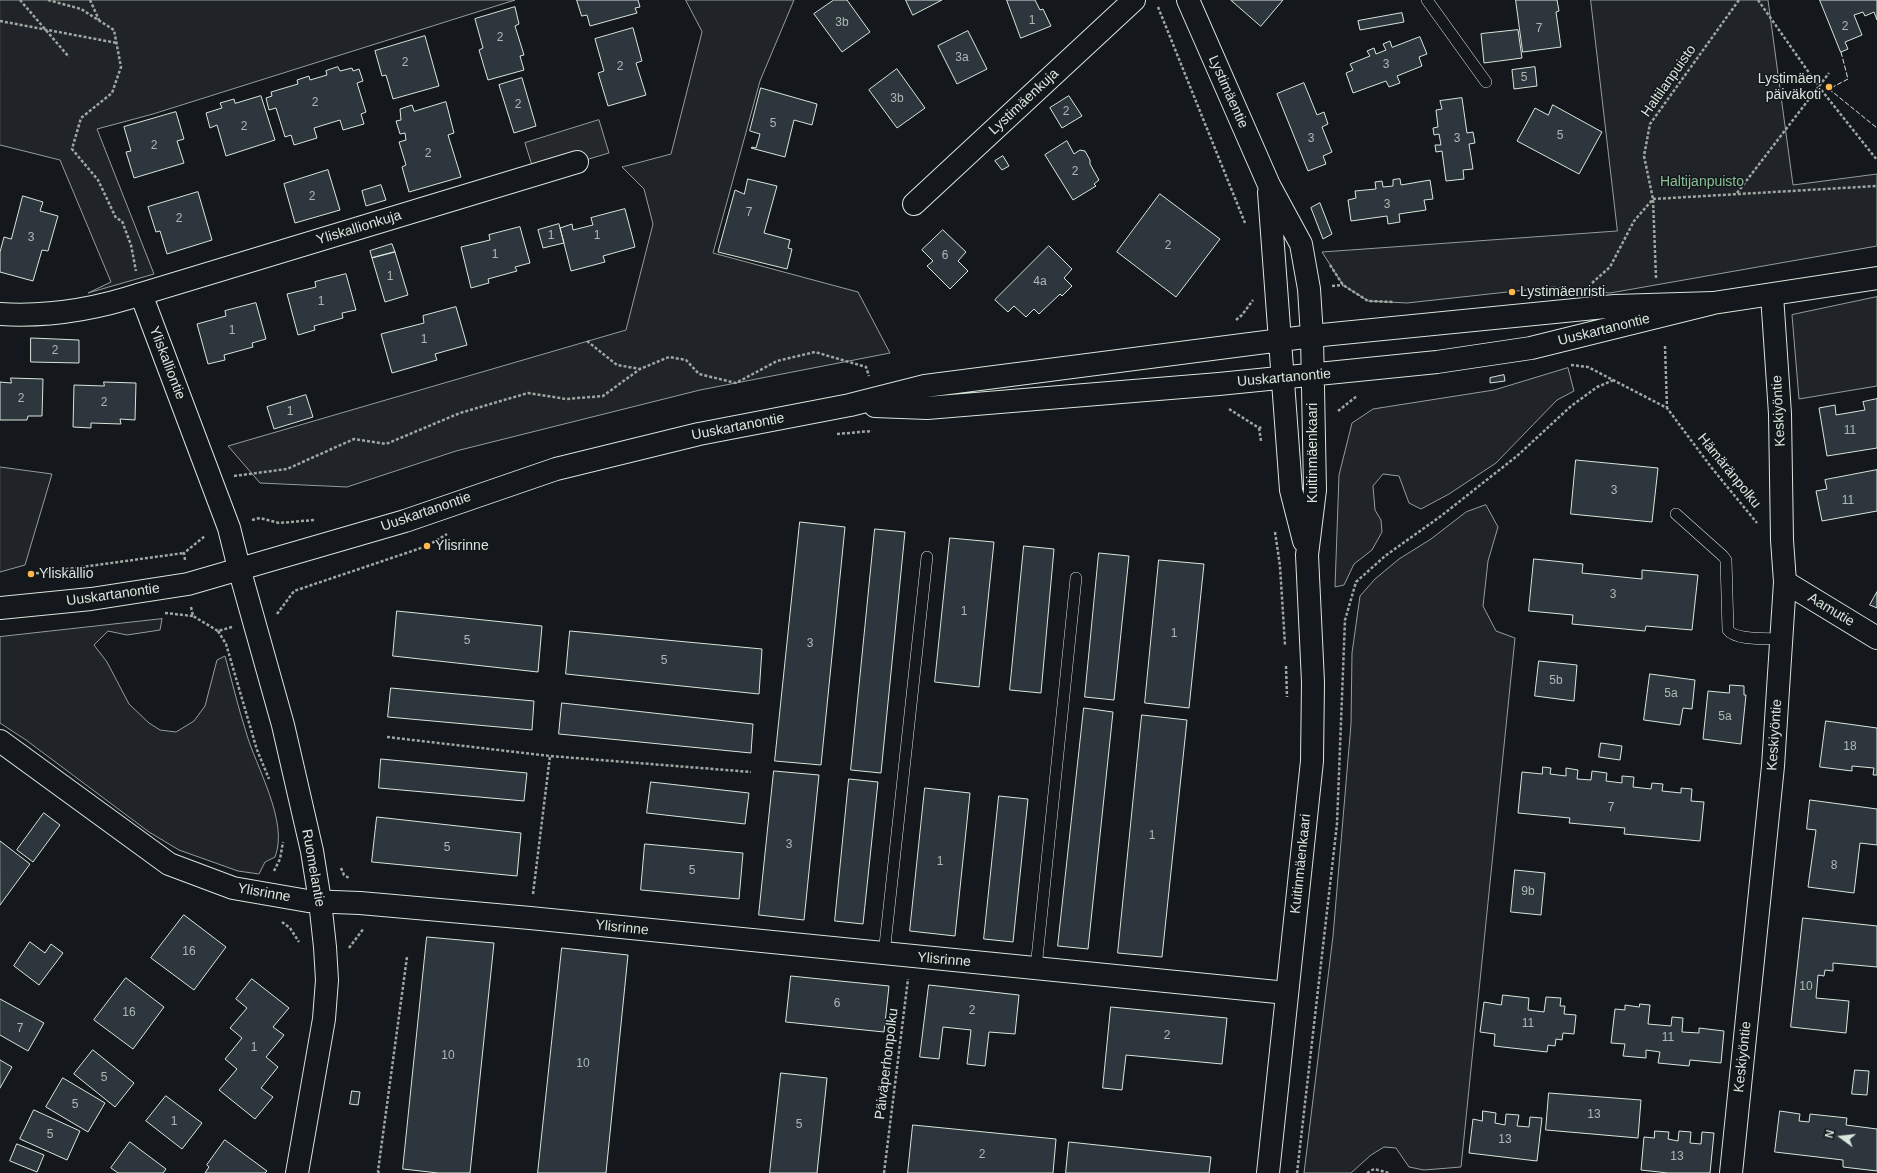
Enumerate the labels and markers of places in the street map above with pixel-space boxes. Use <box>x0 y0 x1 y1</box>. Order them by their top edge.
place label: Lystimäen päiväkoti <box>1758 71 1821 104</box>
marker: Lystimäen päiväkoti <box>1824 82 1834 92</box>
place label: Lystimäenristi <box>1520 284 1605 300</box>
marker: Lystimäenristi <box>1507 287 1517 297</box>
place label: Ylisrinne <box>435 538 489 554</box>
marker: Ylisrinne <box>422 541 432 551</box>
place label: Yliskallio <box>39 566 93 582</box>
marker: Yliskallio <box>26 569 36 579</box>

